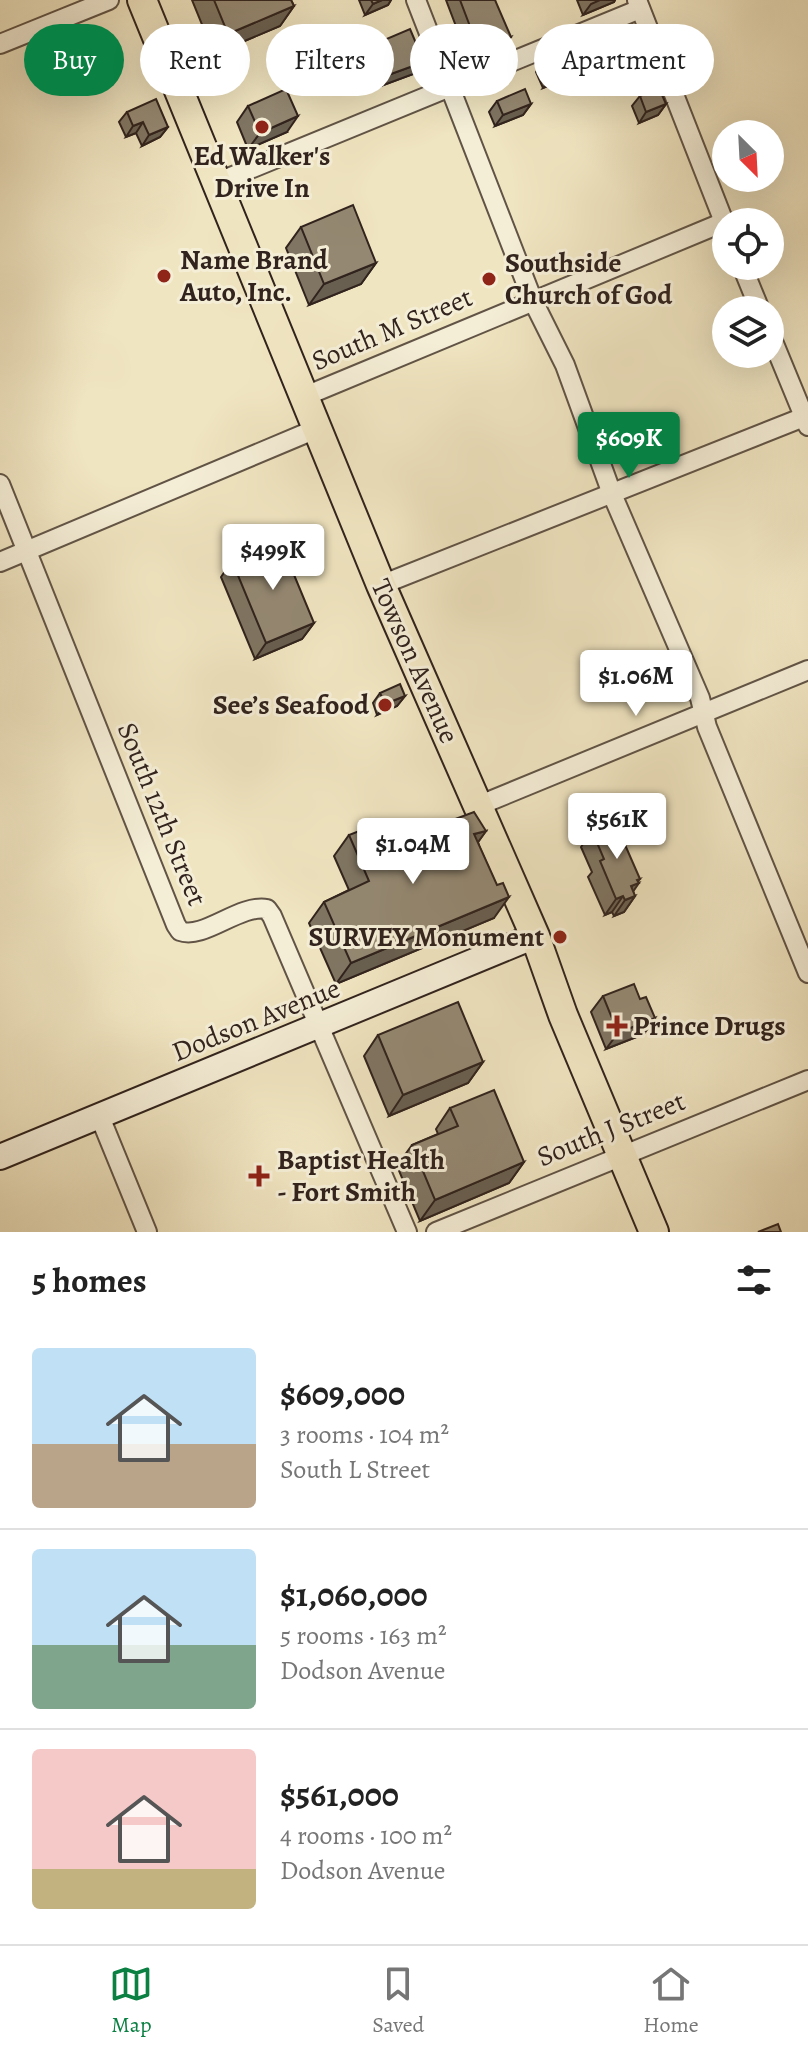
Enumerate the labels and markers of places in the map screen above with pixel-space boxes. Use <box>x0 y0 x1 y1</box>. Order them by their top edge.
marker: Ed Walker's Drive In <box>253 118 271 136</box>
place label: Ed Walker's Drive In <box>194 137 330 207</box>
place label: Name Brand Auto, Inc. <box>179 241 329 311</box>
place label: Southside Church of God <box>505 244 673 314</box>
marker: Name Brand Auto, Inc. <box>155 267 173 285</box>
marker: Southside Church of God <box>480 270 498 288</box>
pin: $609K <box>573 412 685 480</box>
pin: $499K <box>217 524 329 592</box>
pin: $1.06M <box>571 650 701 718</box>
place label: See’s Seafood <box>213 686 370 724</box>
marker: See’s Seafood <box>376 696 394 714</box>
pin: $561K <box>561 793 673 861</box>
pin: $1.04M <box>348 818 478 886</box>
place label: SURVEY Monument <box>309 918 544 956</box>
marker: SURVEY Monument <box>551 928 569 946</box>
place label: Prince Drugs <box>633 1007 786 1045</box>
marker: Prince Drugs <box>608 1017 626 1035</box>
place label: Baptist Health - Fort Smith <box>277 1141 445 1211</box>
marker: Baptist Health - Fort Smith <box>248 1165 270 1187</box>

